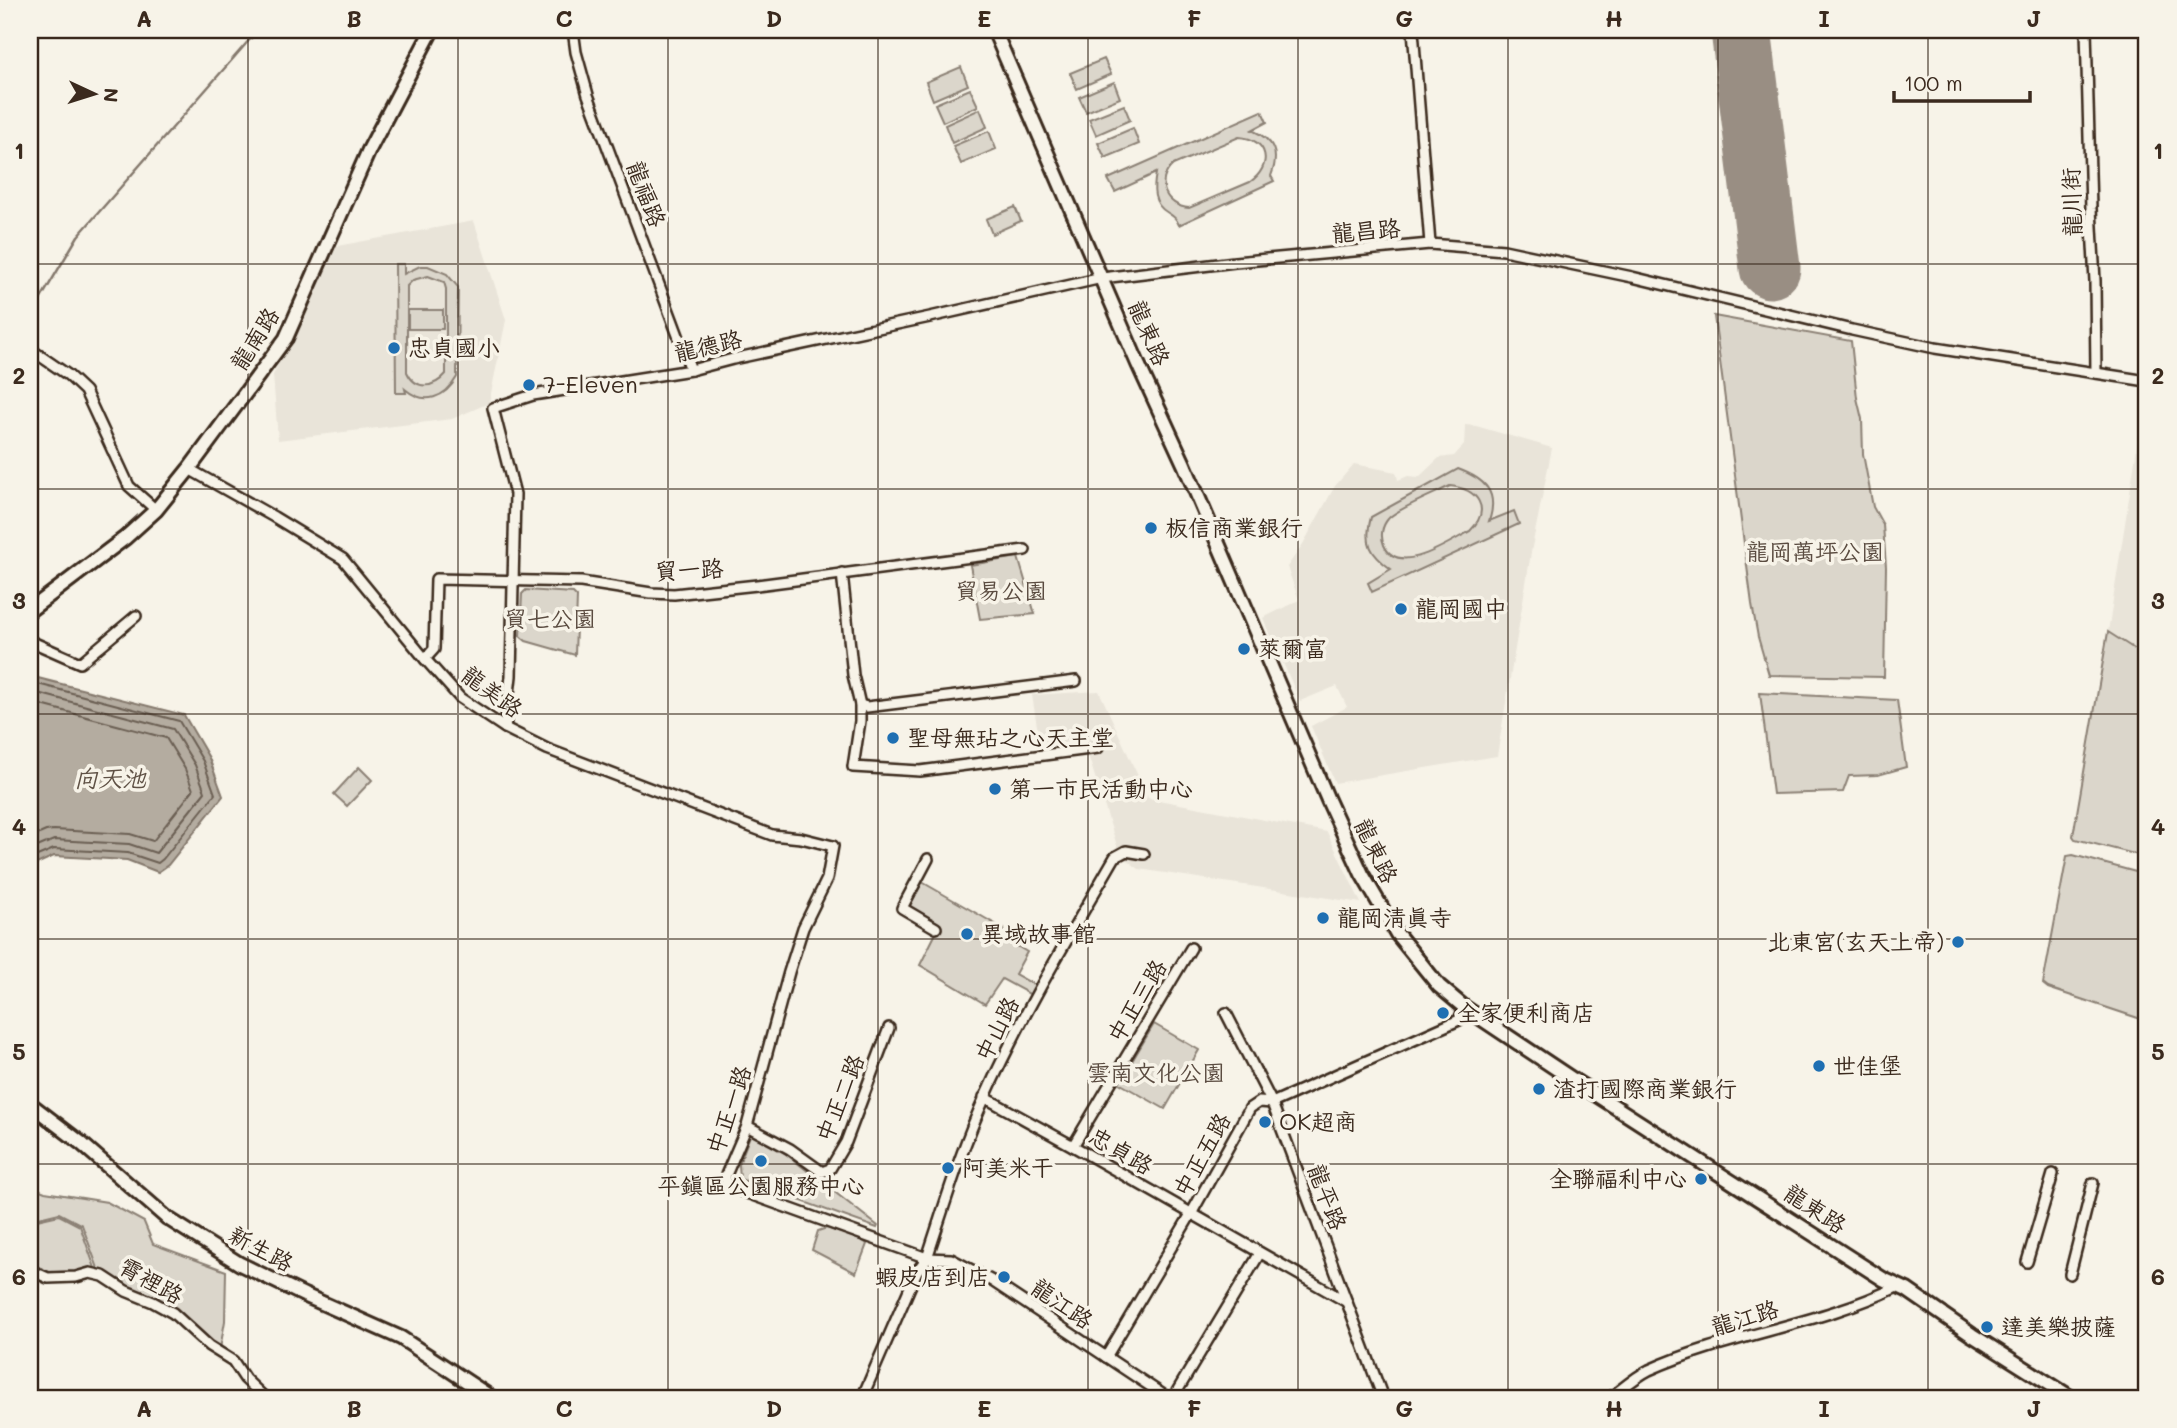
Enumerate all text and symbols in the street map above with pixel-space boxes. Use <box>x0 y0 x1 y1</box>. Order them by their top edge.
text: A <box>136 3 152 33</box>
text: B <box>346 3 362 33</box>
text: C <box>555 3 573 33</box>
text: D <box>766 3 782 33</box>
text: E <box>977 3 991 33</box>
text: F <box>1187 3 1201 33</box>
text: G <box>1395 3 1413 33</box>
text: H <box>1605 3 1623 33</box>
text: I <box>1818 3 1830 33</box>
text: J <box>2026 3 2042 33</box>
north arrow <box>60 60 130 130</box>
scale bar <box>1894 60 2030 104</box>
text: 100 m <box>1904 69 1963 96</box>
text: N <box>98 87 124 103</box>
text: 1 <box>14 135 24 165</box>
text: 1 <box>2153 135 2163 165</box>
street label: 龍福路 <box>621 156 673 231</box>
street label: 龍川街 <box>2055 167 2087 237</box>
street label: 龍昌路 <box>1330 212 1402 248</box>
street label: 龍東路 <box>1122 295 1178 370</box>
street label: 龍南路 <box>223 301 285 376</box>
street label: 龍德路 <box>671 323 745 367</box>
place label: 忠貞國小 <box>408 332 500 362</box>
marker: 忠貞國小 <box>386 340 402 356</box>
text: 2 <box>13 360 25 390</box>
text: 2 <box>2152 360 2164 390</box>
place label: 7-Eleven <box>543 369 638 399</box>
marker: 7-Eleven <box>521 377 537 393</box>
place label: 板信商業銀行 <box>1165 512 1303 542</box>
marker: 板信商業銀行 <box>1143 520 1159 536</box>
park label: 龍岡萬坪公園 <box>1746 536 1884 566</box>
street label: 貿一路 <box>654 552 724 586</box>
park label: 貿易公園 <box>955 575 1047 605</box>
text: 3 <box>12 585 26 615</box>
text: 3 <box>2151 585 2165 615</box>
place label: 龍岡國中 <box>1415 593 1507 623</box>
marker: 龍岡國中 <box>1393 601 1409 617</box>
park label: 貿七公園 <box>504 603 596 633</box>
place label: 萊爾富 <box>1258 633 1327 663</box>
marker: 萊爾富 <box>1236 641 1252 657</box>
street label: 龍美路 <box>456 659 529 724</box>
place label: 聖母無玷之心天主堂 <box>907 722 1114 752</box>
marker: 聖母無玷之心天主堂 <box>885 730 901 746</box>
water label: 向天池 <box>74 762 147 793</box>
place label: 第一市民活動中心 <box>1009 773 1193 803</box>
marker: 第一市民活動中心 <box>987 781 1003 797</box>
text: 4 <box>12 811 26 841</box>
text: 4 <box>2151 811 2165 841</box>
street label: 龍東路 <box>1348 813 1406 888</box>
place label: 龍岡清真寺 <box>1337 902 1452 932</box>
marker: 龍岡清真寺 <box>1315 910 1331 926</box>
place label: 異域故事館 <box>981 918 1096 948</box>
marker: 異域故事館 <box>959 926 975 942</box>
place label: 北東宮(玄天上帝) <box>1767 926 1944 956</box>
marker: 北東宮(玄天上帝) <box>1950 934 1966 950</box>
street label: 中正三路 <box>1100 953 1173 1048</box>
street label: 中山路 <box>967 991 1025 1066</box>
place label: 全家便利商店 <box>1457 997 1595 1027</box>
marker: 全家便利商店 <box>1435 1005 1451 1021</box>
text: 5 <box>12 1036 26 1066</box>
text: 5 <box>2151 1036 2165 1066</box>
street label: 中正二路 <box>808 1049 870 1146</box>
place label: 世佳堡 <box>1833 1050 1902 1080</box>
park label: 雲南文化公園 <box>1087 1057 1225 1087</box>
marker: 世佳堡 <box>1811 1058 1827 1074</box>
street label: 中正一路 <box>699 1061 757 1158</box>
place label: 渣打國際商業銀行 <box>1553 1073 1737 1103</box>
marker: 渣打國際商業銀行 <box>1531 1081 1547 1097</box>
place label: OK超商 <box>1279 1106 1357 1136</box>
street label: 中正五路 <box>1166 1107 1237 1202</box>
marker: OK超商 <box>1257 1114 1273 1130</box>
street label: 忠貞路 <box>1084 1120 1159 1180</box>
place label: 阿美米干 <box>962 1152 1054 1182</box>
marker: 平鎮區公園服務中心 <box>753 1153 769 1169</box>
street label: 龍平路 <box>1302 1159 1354 1234</box>
marker: 阿美米干 <box>940 1160 956 1176</box>
place label: 全聯福利中心 <box>1549 1163 1687 1193</box>
place label: 平鎮區公園服務中心 <box>658 1170 865 1200</box>
marker: 全聯福利中心 <box>1693 1171 1709 1187</box>
street label: 龍東路 <box>1778 1177 1853 1240</box>
street label: 新生路 <box>224 1219 299 1278</box>
street label: 霄裡路 <box>114 1250 189 1310</box>
text: 6 <box>12 1261 26 1291</box>
place label: 蝦皮店到店 <box>875 1261 990 1291</box>
text: 6 <box>2151 1261 2165 1291</box>
marker: 蝦皮店到店 <box>996 1269 1012 1285</box>
street label: 龍江路 <box>1026 1271 1100 1335</box>
street label: 龍江路 <box>1707 1293 1782 1341</box>
place label: 達美樂披薩 <box>2001 1311 2116 1341</box>
marker: 達美樂披薩 <box>1979 1319 1995 1335</box>
text: A <box>136 1393 152 1423</box>
text: B <box>346 1393 362 1423</box>
text: C <box>555 1393 573 1423</box>
text: D <box>766 1393 782 1423</box>
text: E <box>977 1393 991 1423</box>
text: F <box>1187 1393 1201 1423</box>
text: G <box>1395 1393 1413 1423</box>
text: H <box>1605 1393 1623 1423</box>
text: I <box>1818 1393 1830 1423</box>
text: J <box>2026 1393 2042 1423</box>

